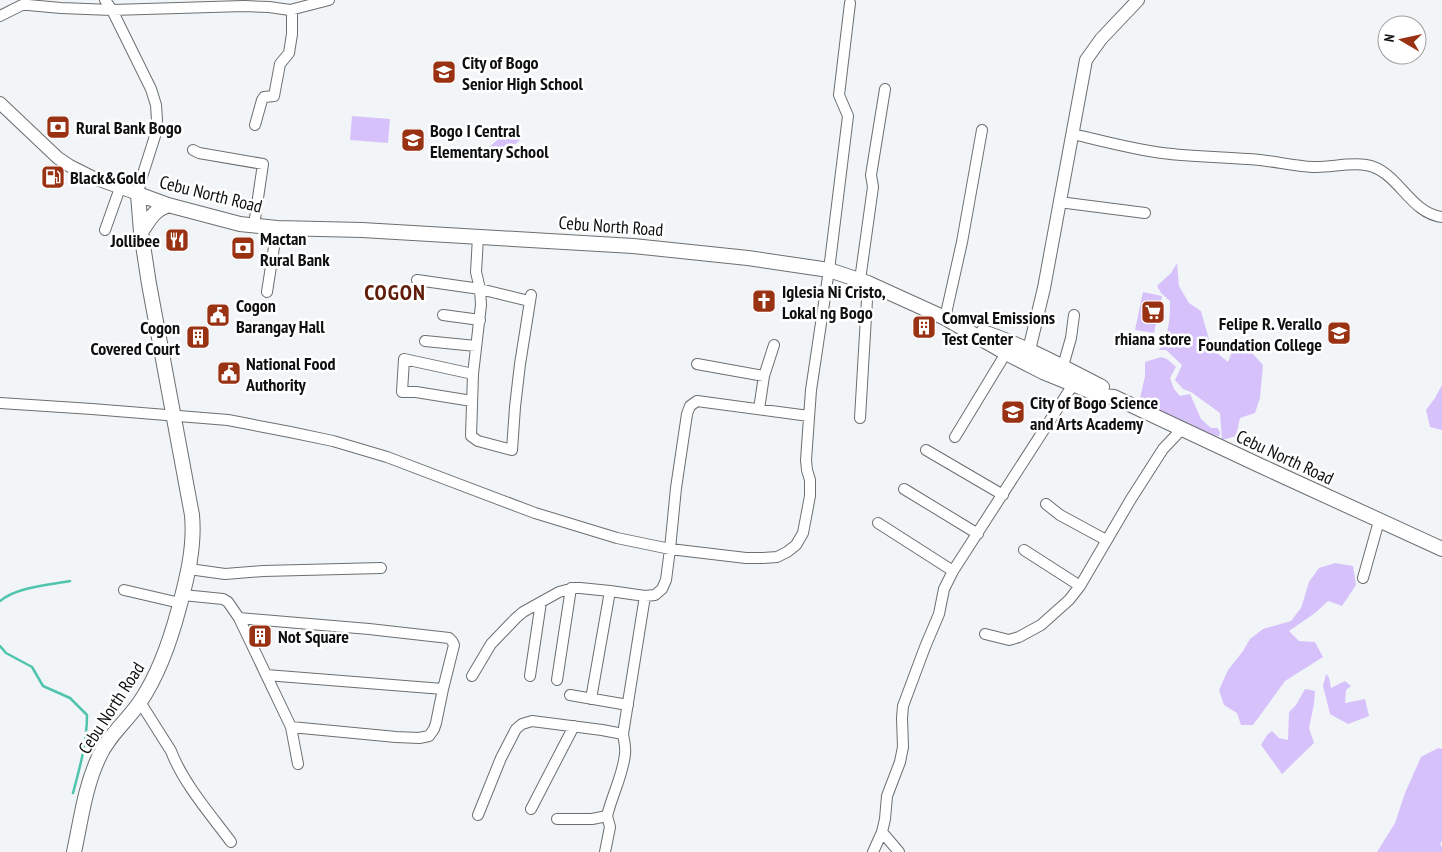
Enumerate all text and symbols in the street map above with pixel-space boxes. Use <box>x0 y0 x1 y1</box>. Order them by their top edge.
north arrow <box>1377 15 1427 65</box>
text: N <box>1380 33 1399 43</box>
place label: City of Bogo Senior High School <box>462 51 583 95</box>
school or university icon: City of Bogo Senior High School <box>431 59 457 85</box>
bank icon: Rural Bank Bogo <box>45 114 71 140</box>
place label: Rural Bank Bogo <box>76 116 182 139</box>
place label: Bogo I Central Elementary School <box>430 119 549 163</box>
school or university icon: Bogo I Central Elementary School <box>400 127 426 153</box>
fuel station icon: Black&Gold <box>40 164 66 190</box>
place label: Black&Gold <box>70 166 146 189</box>
street label: Cebu North Road <box>157 170 265 218</box>
street label: Cebu North Road <box>558 211 664 241</box>
restaurant icon: Jollibee <box>164 227 190 253</box>
place label: Mactan Rural Bank <box>260 227 330 271</box>
place label: Jollibee <box>110 229 160 252</box>
bank icon: Mactan Rural Bank <box>230 235 256 261</box>
district label: COGON <box>364 278 426 306</box>
place label: Iglesia Ni Cristo, Lokal ng Bogo <box>782 280 886 324</box>
church icon: Iglesia Ni Cristo, Lokal ng Bogo <box>751 288 777 314</box>
place label: Cogon Barangay Hall <box>236 294 325 338</box>
supermarket icon: rhiana store <box>1140 299 1166 325</box>
public building icon: Cogon Barangay Hall <box>205 302 231 328</box>
place label: Comval Emissions Test Center <box>942 306 1055 350</box>
place label: Felipe R. Verallo Foundation College <box>1198 312 1322 356</box>
building icon: Comval Emissions Test Center <box>911 314 937 340</box>
place label: Cogon Covered Court <box>91 316 181 360</box>
school or university icon: Felipe R. Verallo Foundation College <box>1326 320 1352 346</box>
building icon: Cogon Covered Court <box>185 324 211 350</box>
place label: rhiana store <box>1115 327 1192 350</box>
place label: National Food Authority <box>245 352 336 396</box>
public building icon: National Food Authority <box>216 360 242 386</box>
place label: City of Bogo Science and Arts Academy <box>1030 391 1158 435</box>
school or university icon: City of Bogo Science and Arts Academy <box>1000 399 1026 425</box>
street label: Cebu North Road <box>1233 424 1337 490</box>
building icon: Not Square <box>247 623 273 649</box>
place label: Not Square <box>278 625 349 648</box>
street label: Cebu North Road <box>73 658 149 758</box>

